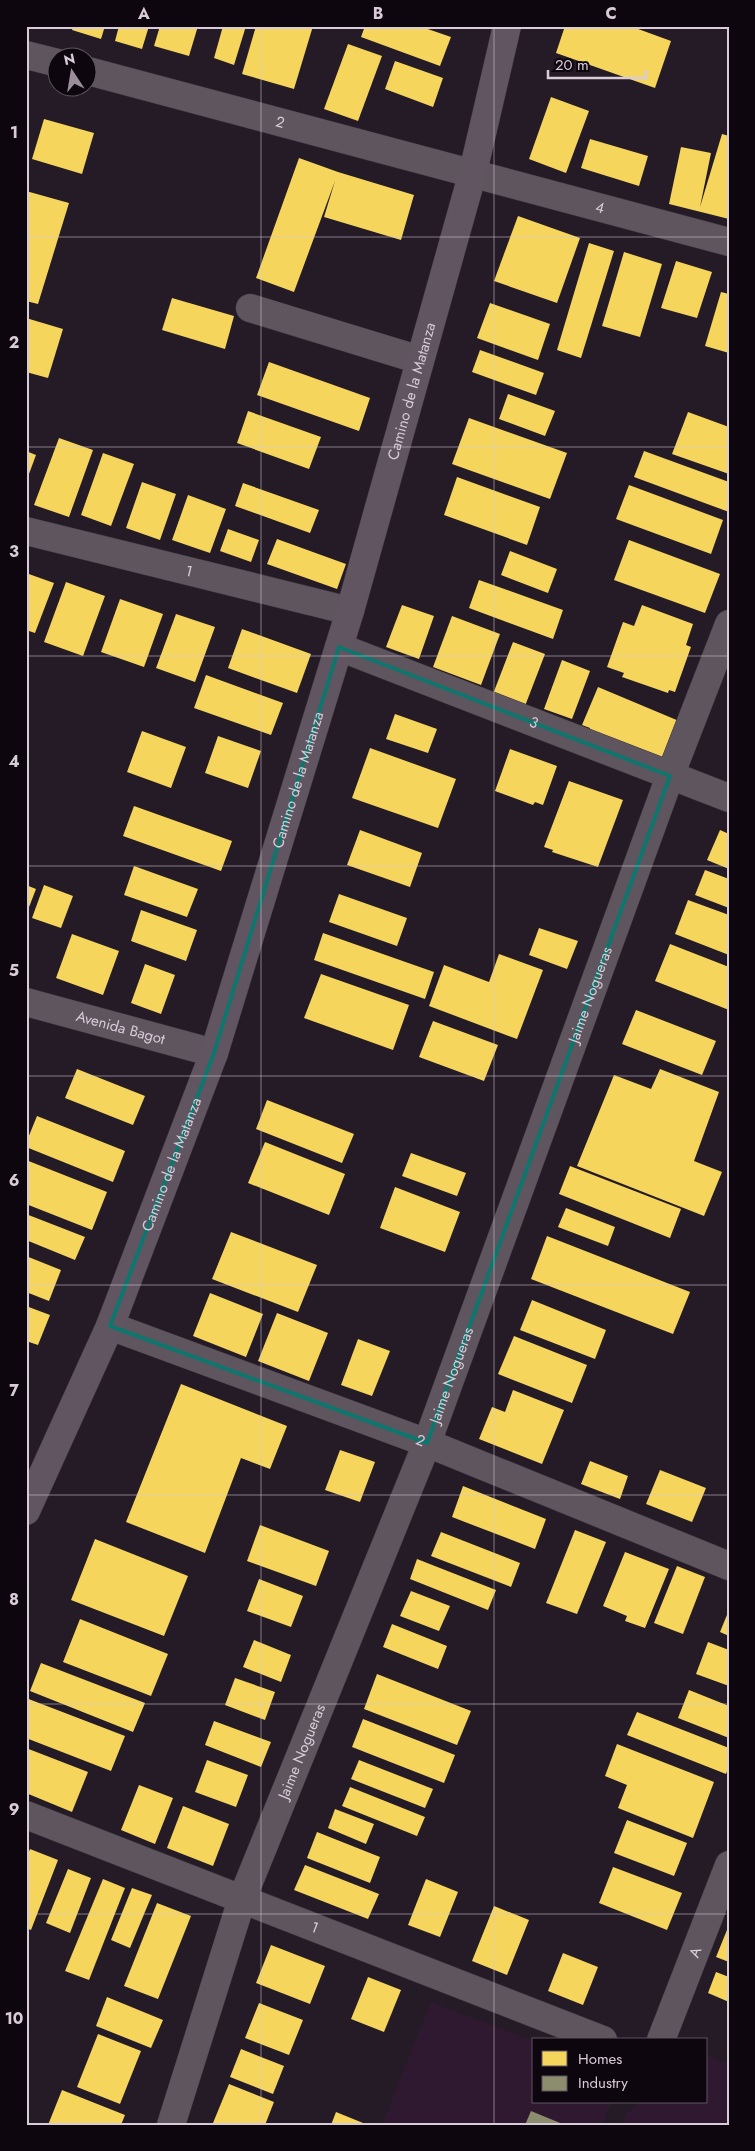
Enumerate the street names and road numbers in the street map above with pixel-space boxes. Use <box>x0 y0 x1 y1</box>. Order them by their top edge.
street label: 2 <box>273 111 287 134</box>
street label: 4 <box>593 196 607 219</box>
street label: Camino de la Matanza <box>382 320 441 463</box>
street label: 1 <box>183 560 195 583</box>
street label: Camino de la Matanza <box>267 709 329 851</box>
street label: 3 <box>526 711 542 734</box>
street label: Jaime Nogueras <box>562 944 618 1048</box>
street label: Avenida Bagot <box>74 1005 168 1050</box>
street label: Camino de la Matanza <box>136 1094 207 1235</box>
street label: Jaime Nogueras <box>423 1324 479 1428</box>
street label: 2 <box>413 1429 428 1452</box>
street label: Jaime Nogueras <box>272 1701 331 1804</box>
street label: 1 <box>308 1916 322 1939</box>
street label: A <box>683 1944 707 1961</box>

